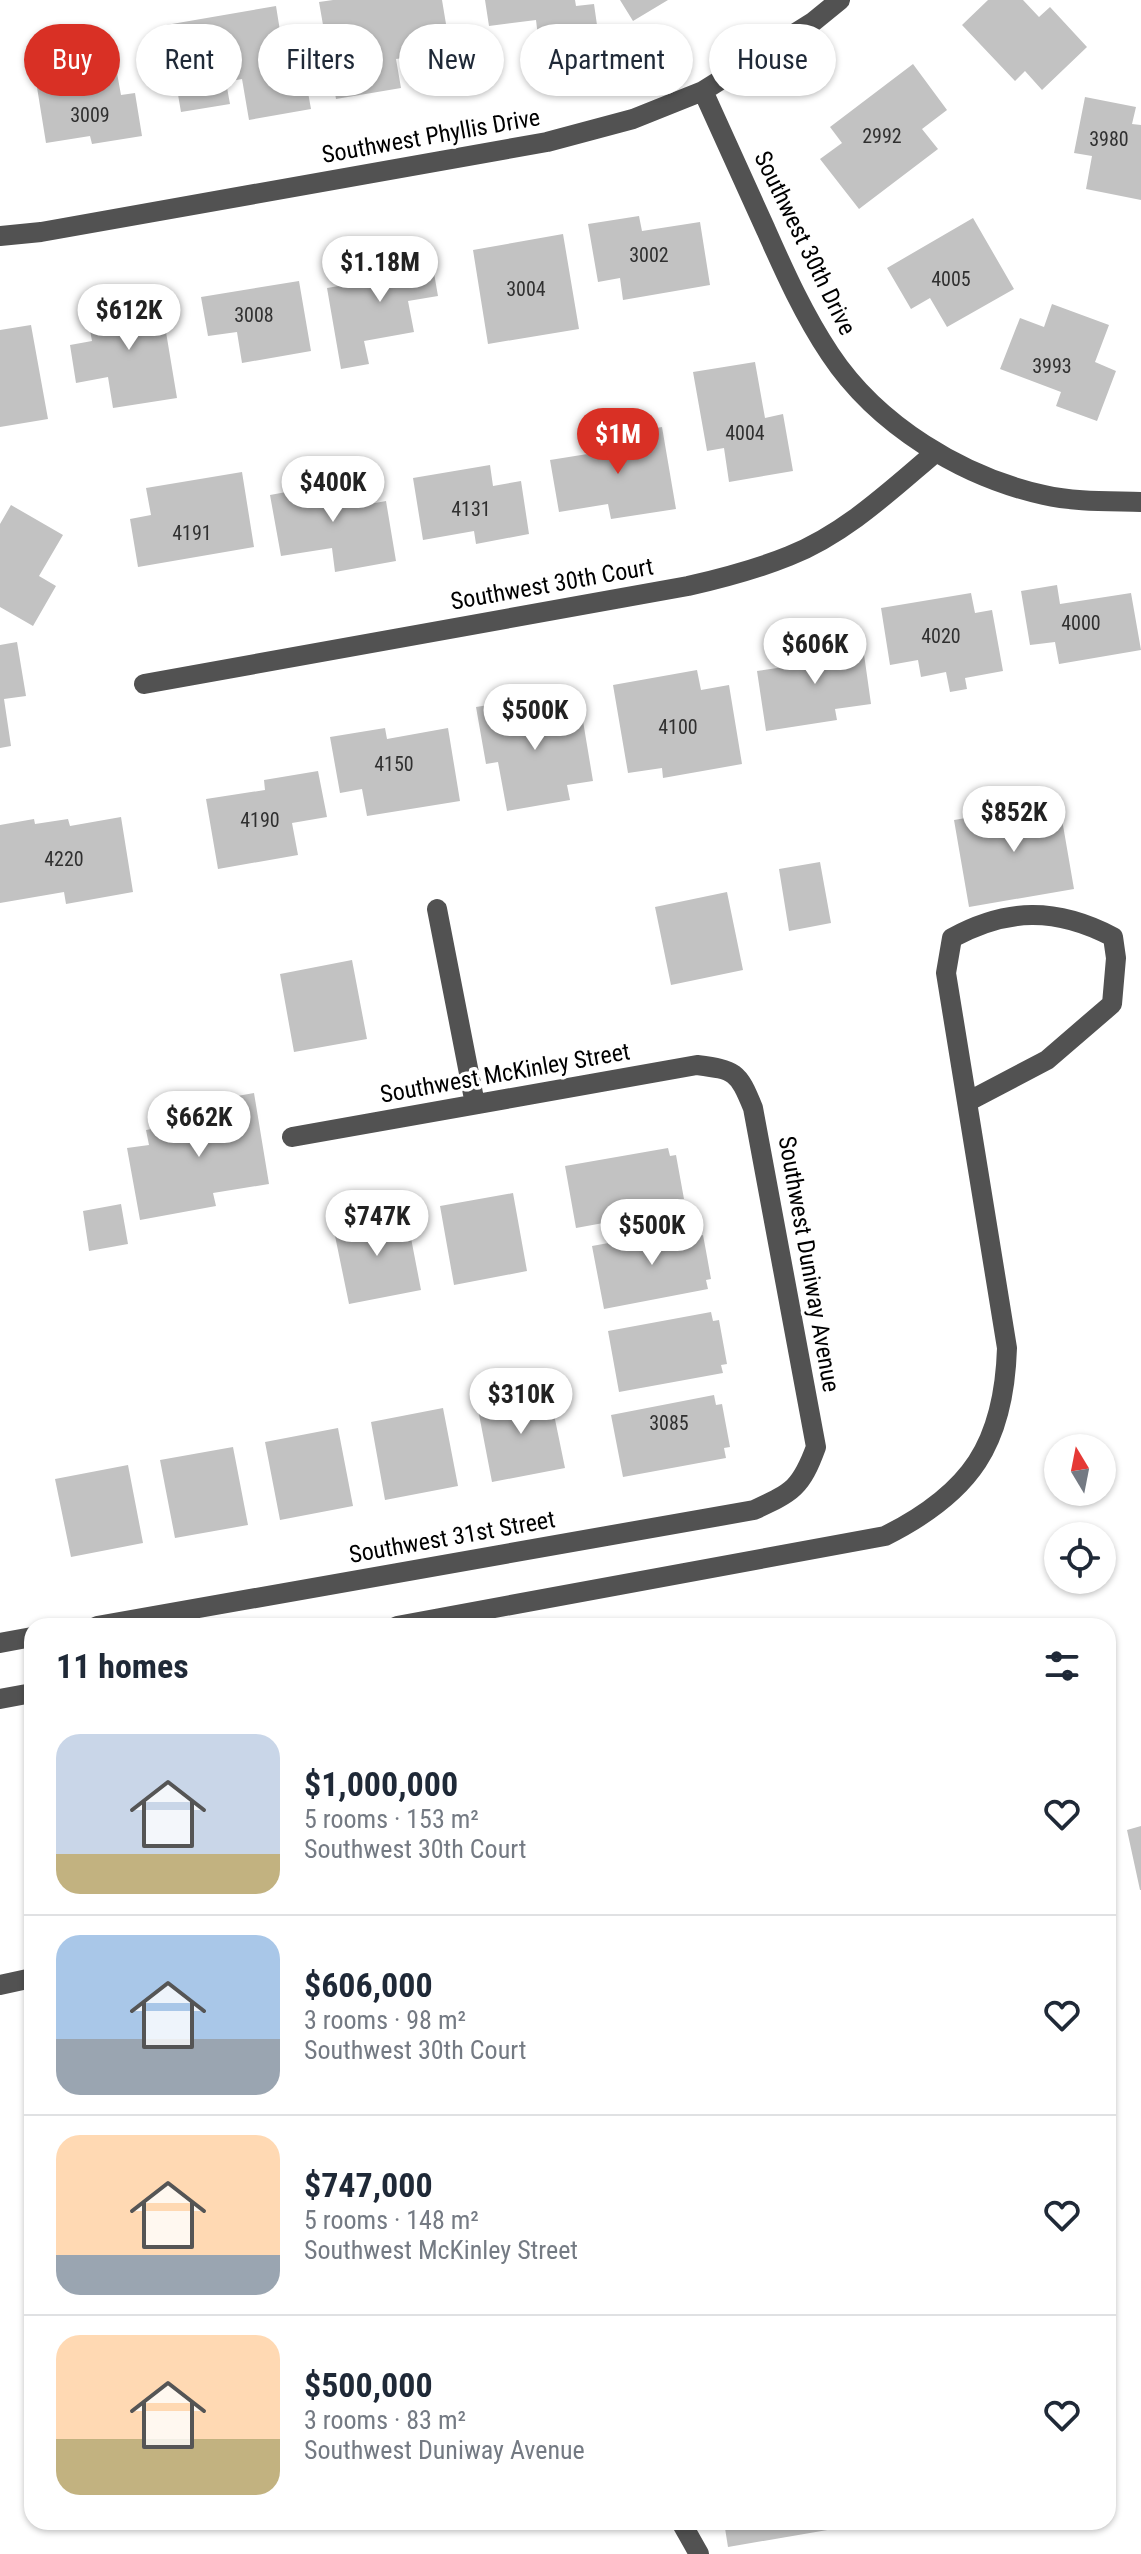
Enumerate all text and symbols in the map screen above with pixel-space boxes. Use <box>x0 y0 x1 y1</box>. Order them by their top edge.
chip: Buy <box>24 24 120 96</box>
chip: Rent <box>136 24 242 96</box>
chip: Filters <box>258 24 383 96</box>
chip: New <box>399 24 504 96</box>
chip: Apartment <box>520 24 693 96</box>
chip: House <box>709 24 836 96</box>
house number: 3009 <box>70 103 110 127</box>
street label: Southwest Phyllis Drive <box>320 103 542 169</box>
house number: 2992 <box>862 124 902 148</box>
house number: 3980 <box>1089 127 1129 151</box>
street label: Southwest 30th Drive <box>748 147 862 339</box>
pin: $1.18M <box>315 236 445 304</box>
house number: 3002 <box>629 243 669 267</box>
text: $1.18M <box>340 247 420 277</box>
house number: 4005 <box>931 267 971 291</box>
house number: 3004 <box>506 277 546 301</box>
pin: $612K <box>73 284 185 352</box>
text: $612K <box>96 295 162 325</box>
house number: 3008 <box>234 303 274 327</box>
house number: 3993 <box>1032 354 1072 378</box>
pin: $1M <box>579 408 657 476</box>
text: $1M <box>595 419 641 449</box>
house number: 4004 <box>725 421 765 445</box>
pin: $400K <box>277 456 389 524</box>
text: $400K <box>300 467 366 497</box>
house number: 4131 <box>451 497 491 521</box>
house number: 4191 <box>172 521 212 545</box>
street label: Southwest 30th Court <box>448 552 656 616</box>
house number: 4000 <box>1061 611 1101 635</box>
pin: $606K <box>759 618 871 686</box>
house number: 4020 <box>921 624 961 648</box>
text: $606K <box>782 629 848 659</box>
pin: $500K <box>479 684 591 752</box>
text: $500K <box>502 695 568 725</box>
house number: 4100 <box>658 715 698 739</box>
house number: 4150 <box>374 752 414 776</box>
pin: $852K <box>958 786 1070 854</box>
text: $852K <box>981 797 1047 827</box>
house number: 4190 <box>240 808 280 832</box>
house number: 4220 <box>44 847 84 871</box>
street label: Southwest McKinley Street <box>378 1037 632 1109</box>
pin: $662K <box>143 1091 255 1159</box>
text: $662K <box>166 1102 232 1132</box>
street label: Southwest Duniway Avenue <box>773 1134 845 1394</box>
pin: $747K <box>321 1190 433 1258</box>
pin: $500K <box>596 1199 708 1267</box>
text: $747K <box>344 1201 410 1231</box>
text: $500K <box>619 1210 685 1240</box>
pin: $310K <box>465 1368 577 1436</box>
text: $310K <box>488 1379 554 1409</box>
house number: 3085 <box>649 1411 689 1435</box>
north arrow <box>1044 1434 1116 1506</box>
map controls <box>1044 1434 1116 1594</box>
street label: Southwest 31st Street <box>347 1505 557 1569</box>
button: locate <box>1044 1522 1116 1594</box>
icon: filters <box>1040 1644 1084 1688</box>
text: 11 homes <box>56 1646 189 1686</box>
text: $1,000,000 <box>304 1764 458 1804</box>
icon: home <box>120 1766 216 1862</box>
icon: heart <box>1040 1792 1084 1836</box>
text: 5 rooms · 153 m² <box>304 1804 479 1834</box>
text: Southwest 30th Court <box>304 1834 526 1864</box>
text: $606,000 <box>304 1965 433 2005</box>
icon: home <box>120 1967 216 2063</box>
icon: heart <box>1040 1993 1084 2037</box>
text: 3 rooms · 98 m² <box>304 2005 466 2035</box>
text: Southwest 30th Court <box>304 2035 526 2065</box>
text: $747,000 <box>304 2165 433 2205</box>
icon: home <box>120 2167 216 2263</box>
icon: heart <box>1040 2193 1084 2237</box>
text: 5 rooms · 148 m² <box>304 2205 479 2235</box>
text: Southwest McKinley Street <box>304 2235 578 2265</box>
text: $500,000 <box>304 2365 433 2405</box>
icon: home <box>120 2367 216 2463</box>
icon: heart <box>1040 2393 1084 2437</box>
text: 3 rooms · 83 m² <box>304 2405 466 2435</box>
text: Southwest Duniway Avenue <box>304 2435 585 2465</box>

